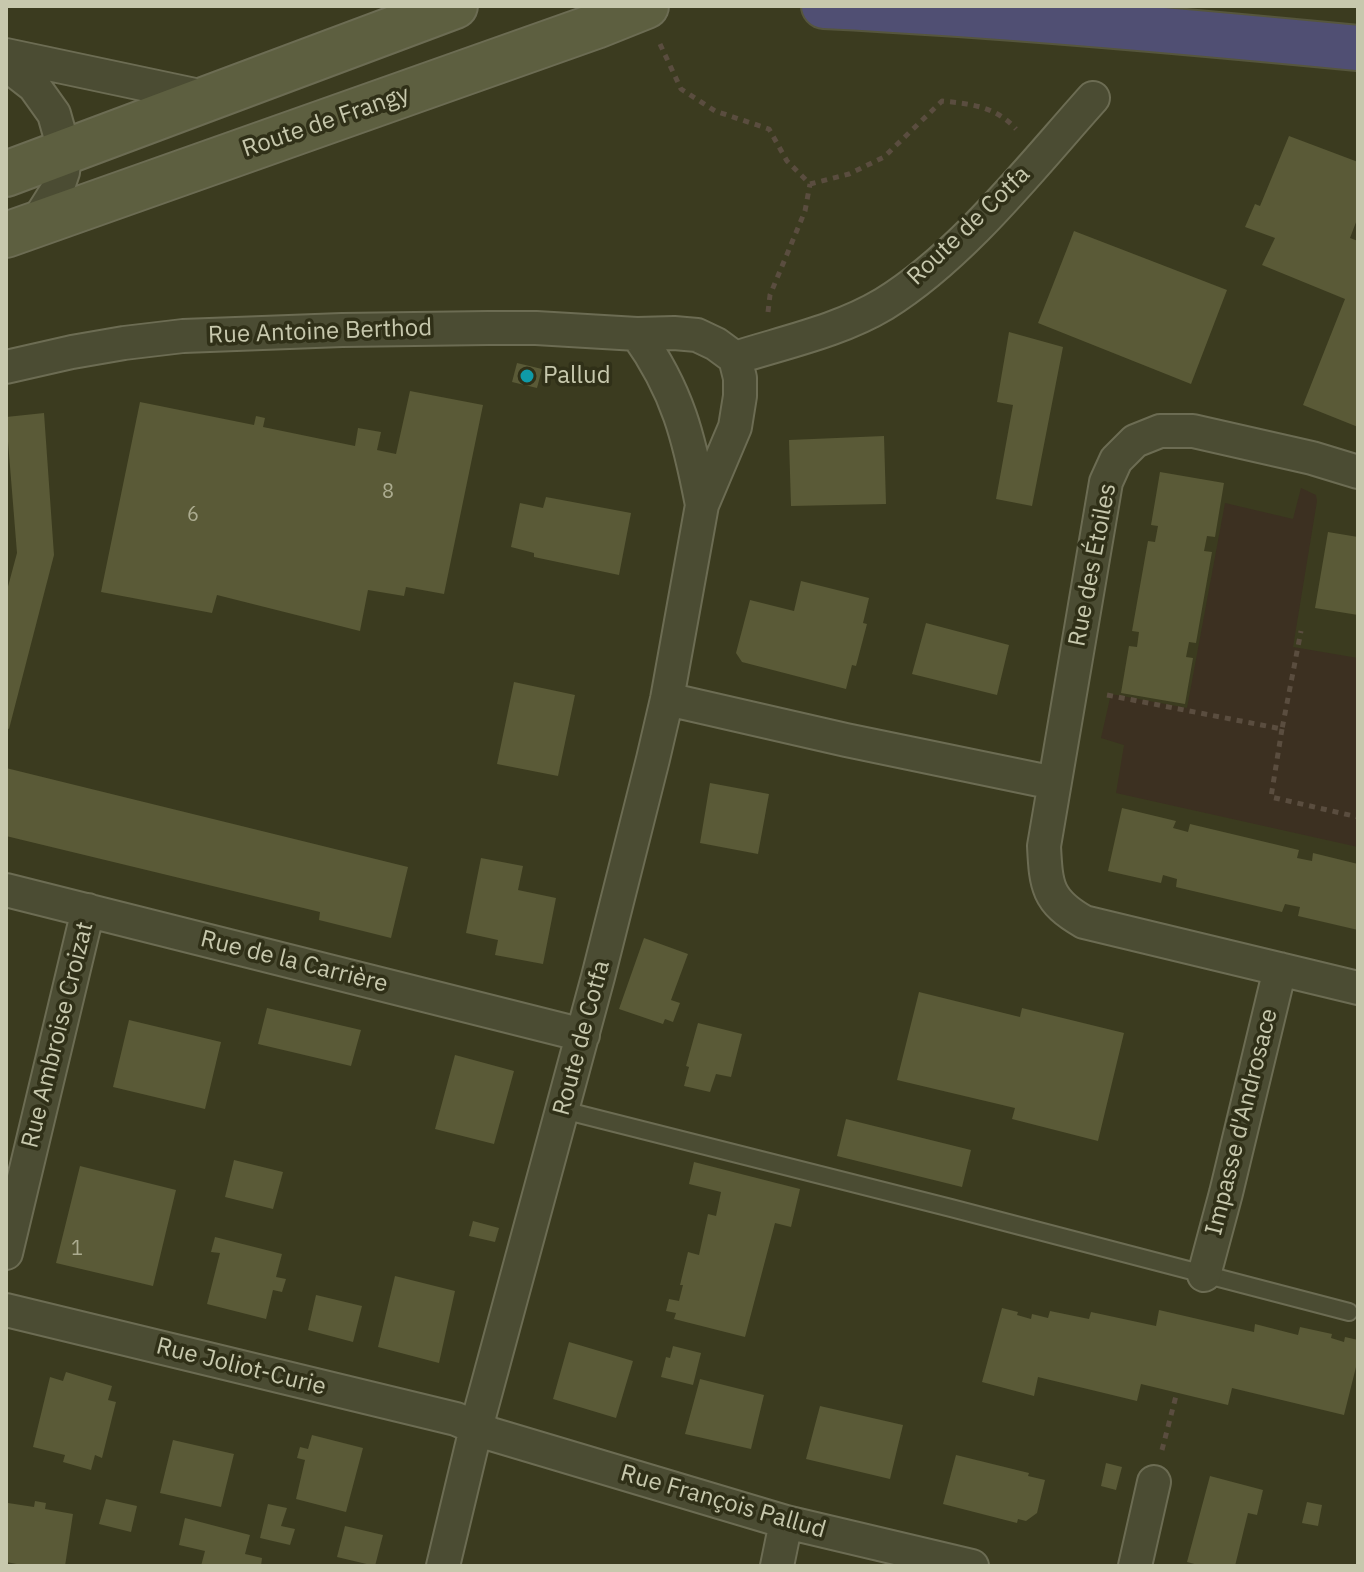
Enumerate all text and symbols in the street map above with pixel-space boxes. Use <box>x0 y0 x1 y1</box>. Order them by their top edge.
street label: Route de Frangy <box>239 80 413 164</box>
street label: Route de Cotfa <box>902 160 1036 292</box>
street label: Rue Antoine Berthod <box>207 314 433 350</box>
place label: Pallud <box>543 362 611 390</box>
marker: Pallud <box>518 367 536 385</box>
house number: 8 <box>382 480 394 504</box>
street label: Rue des Étoiles <box>1063 481 1123 649</box>
house number: 6 <box>187 503 199 527</box>
street label: Rue Ambroise Croizat <box>16 919 100 1151</box>
street label: Rue de la Carrière <box>197 925 391 999</box>
street label: Route de Cotfa <box>547 957 617 1119</box>
street label: Impasse d'Androsace <box>1200 1006 1284 1238</box>
house number: 1 <box>71 1237 83 1261</box>
street label: Rue Joliot-Curie <box>153 1332 329 1402</box>
street label: Rue François Pallud <box>617 1459 829 1545</box>

